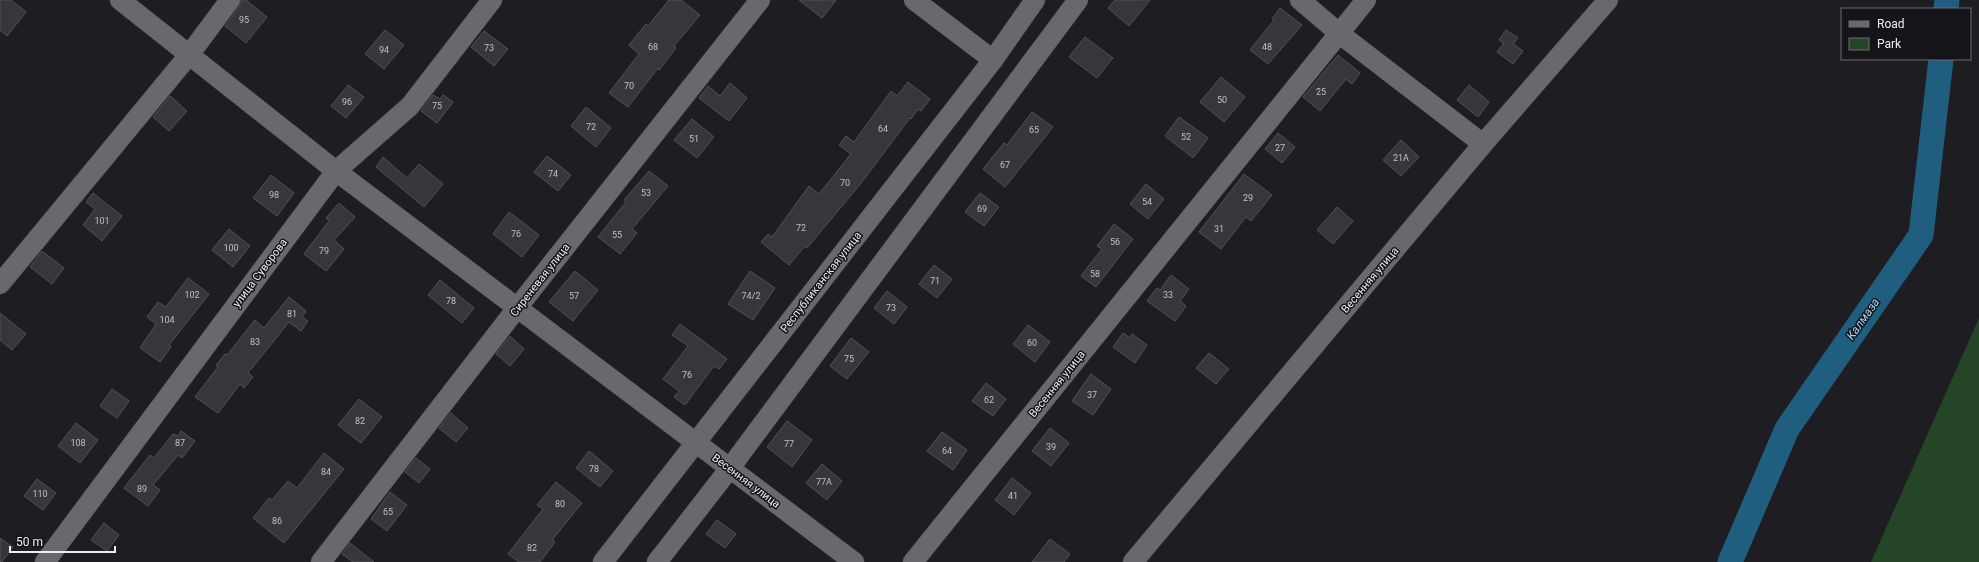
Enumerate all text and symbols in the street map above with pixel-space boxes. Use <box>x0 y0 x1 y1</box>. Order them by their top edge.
legend <box>1841 8 1971 60</box>
house number: 95 <box>239 15 249 25</box>
text: Road <box>1877 17 1905 31</box>
text: Park <box>1877 37 1902 51</box>
house number: 68 <box>648 42 658 52</box>
house number: 48 <box>1262 42 1272 52</box>
house number: 73 <box>484 43 494 53</box>
house number: 94 <box>379 45 389 55</box>
house number: 70 <box>624 81 634 91</box>
house number: 25 <box>1316 87 1326 97</box>
house number: 50 <box>1217 95 1227 105</box>
house number: 96 <box>342 97 352 107</box>
house number: 75 <box>432 101 442 111</box>
house number: 72 <box>586 122 596 132</box>
house number: 64 <box>878 124 888 134</box>
house number: 65 <box>1029 125 1039 135</box>
house number: 52 <box>1181 132 1191 142</box>
house number: 51 <box>689 134 699 144</box>
house number: 27 <box>1275 143 1285 153</box>
house number: 21А <box>1393 153 1409 163</box>
house number: 67 <box>1000 160 1010 170</box>
house number: 74 <box>548 169 558 179</box>
house number: 70 <box>840 178 850 188</box>
house number: 53 <box>641 188 651 198</box>
house number: 98 <box>269 190 279 200</box>
house number: 29 <box>1243 193 1253 203</box>
house number: 54 <box>1142 197 1152 207</box>
house number: 69 <box>977 204 987 214</box>
house number: 101 <box>94 216 110 226</box>
house number: 72 <box>796 223 806 233</box>
house number: 31 <box>1214 224 1224 234</box>
house number: 76 <box>511 229 521 239</box>
street label: Республиканская улица <box>778 229 864 335</box>
house number: 55 <box>612 230 622 240</box>
street label: улица Суворова <box>230 236 290 310</box>
house number: 56 <box>1110 237 1120 247</box>
street label: Сиреневая улица <box>508 241 573 319</box>
house number: 100 <box>223 243 239 253</box>
street label: Весенняя улица <box>1339 244 1401 316</box>
house number: 79 <box>319 246 329 256</box>
house number: 58 <box>1090 269 1100 279</box>
house number: 71 <box>930 276 940 286</box>
house number: 102 <box>184 290 200 300</box>
house number: 33 <box>1163 290 1173 300</box>
house number: 57 <box>569 291 579 301</box>
house number: 74/2 <box>742 291 760 301</box>
water label: Калмаза <box>1844 295 1882 343</box>
house number: 78 <box>446 296 456 306</box>
house number: 73 <box>886 303 896 313</box>
house number: 81 <box>287 309 297 319</box>
house number: 104 <box>159 315 175 325</box>
house number: 83 <box>250 337 260 347</box>
house number: 60 <box>1027 338 1037 348</box>
street label: Весенняя улица <box>1026 348 1088 420</box>
house number: 75 <box>844 354 854 364</box>
house number: 76 <box>682 370 692 380</box>
house number: 37 <box>1087 390 1097 400</box>
house number: 62 <box>984 395 994 405</box>
house number: 82 <box>355 416 365 426</box>
house number: 108 <box>70 438 86 448</box>
house number: 87 <box>175 438 185 448</box>
house number: 77 <box>784 439 794 449</box>
house number: 39 <box>1046 442 1056 452</box>
house number: 64 <box>942 446 952 456</box>
street label: Весенняя улица <box>709 451 783 511</box>
house number: 78 <box>589 464 599 474</box>
house number: 84 <box>321 467 331 477</box>
house number: 77А <box>816 477 832 487</box>
house number: 89 <box>137 484 147 494</box>
house number: 110 <box>32 489 48 499</box>
house number: 41 <box>1008 491 1018 501</box>
house number: 80 <box>555 499 565 509</box>
house number: 65 <box>383 507 393 517</box>
house number: 86 <box>272 516 282 526</box>
scale bar <box>10 528 115 554</box>
text: 50 m <box>16 535 43 549</box>
house number: 82 <box>527 543 537 553</box>

